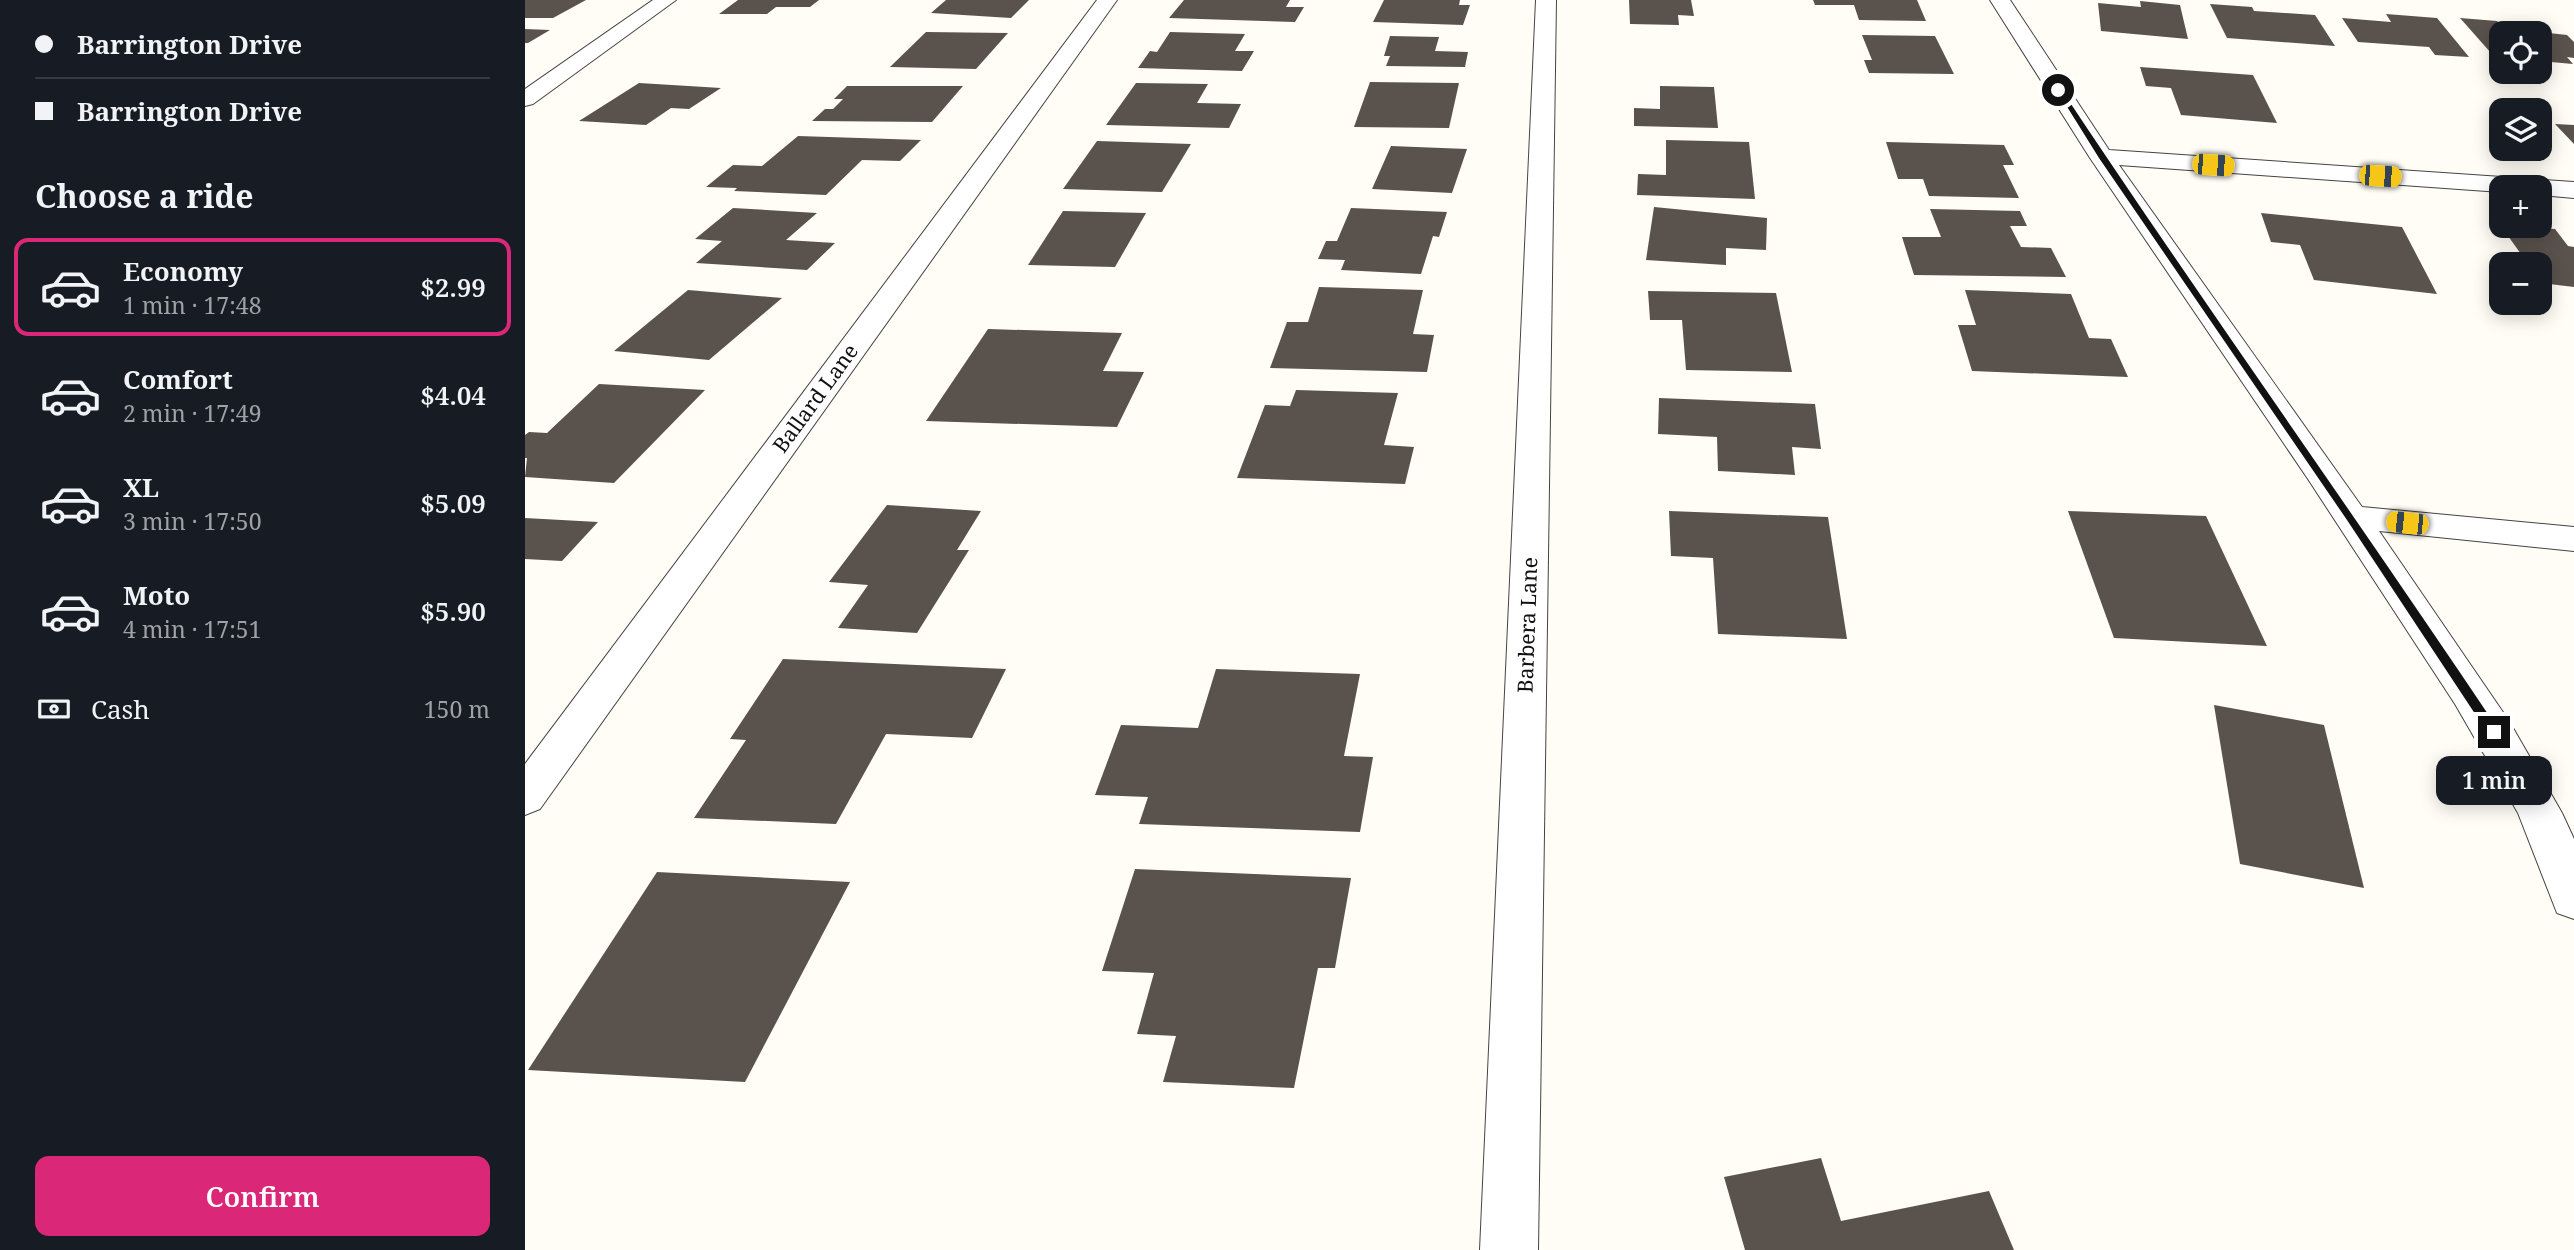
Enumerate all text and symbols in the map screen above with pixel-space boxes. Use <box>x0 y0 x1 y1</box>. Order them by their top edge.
map controls <box>2489 21 2552 315</box>
button: locate <box>2489 21 2552 84</box>
text: Barrington Drive <box>77 26 302 62</box>
route start <box>2042 74 2074 106</box>
text: Barrington Drive <box>77 93 302 129</box>
button: layers <box>2489 98 2552 161</box>
car <box>2192 153 2235 177</box>
car <box>2359 164 2402 188</box>
text: Choose a ride <box>35 174 254 217</box>
button: + <box>2489 175 2552 238</box>
button: − <box>2489 252 2552 315</box>
text: Economy <box>123 253 243 289</box>
icon: car <box>39 256 102 319</box>
text: $2.99 <box>420 269 486 305</box>
text: 1 min · 17:48 <box>123 289 261 321</box>
street label: Ballard Lane <box>766 338 864 458</box>
text: Comfort <box>123 361 233 397</box>
icon: car <box>39 364 102 427</box>
text: $4.04 <box>420 377 486 413</box>
text: 2 min · 17:49 <box>123 397 261 429</box>
text: XL <box>123 469 159 505</box>
icon: car <box>39 472 102 535</box>
text: $5.09 <box>420 485 486 521</box>
text: 3 min · 17:50 <box>123 505 261 537</box>
car <box>2386 510 2429 536</box>
street label: Barbera Lane <box>1511 557 1543 693</box>
text: Moto <box>123 577 190 613</box>
icon: car <box>39 580 102 643</box>
text: $5.90 <box>420 593 486 629</box>
text: 4 min · 17:51 <box>123 613 261 645</box>
icon: cash <box>35 690 73 728</box>
text: Cash <box>91 691 150 727</box>
text: 150 m <box>424 693 490 725</box>
route end <box>2478 716 2510 748</box>
callout: 1 min <box>2436 756 2552 806</box>
text: 1 min <box>2462 764 2526 796</box>
button: Confirm <box>35 1156 490 1236</box>

